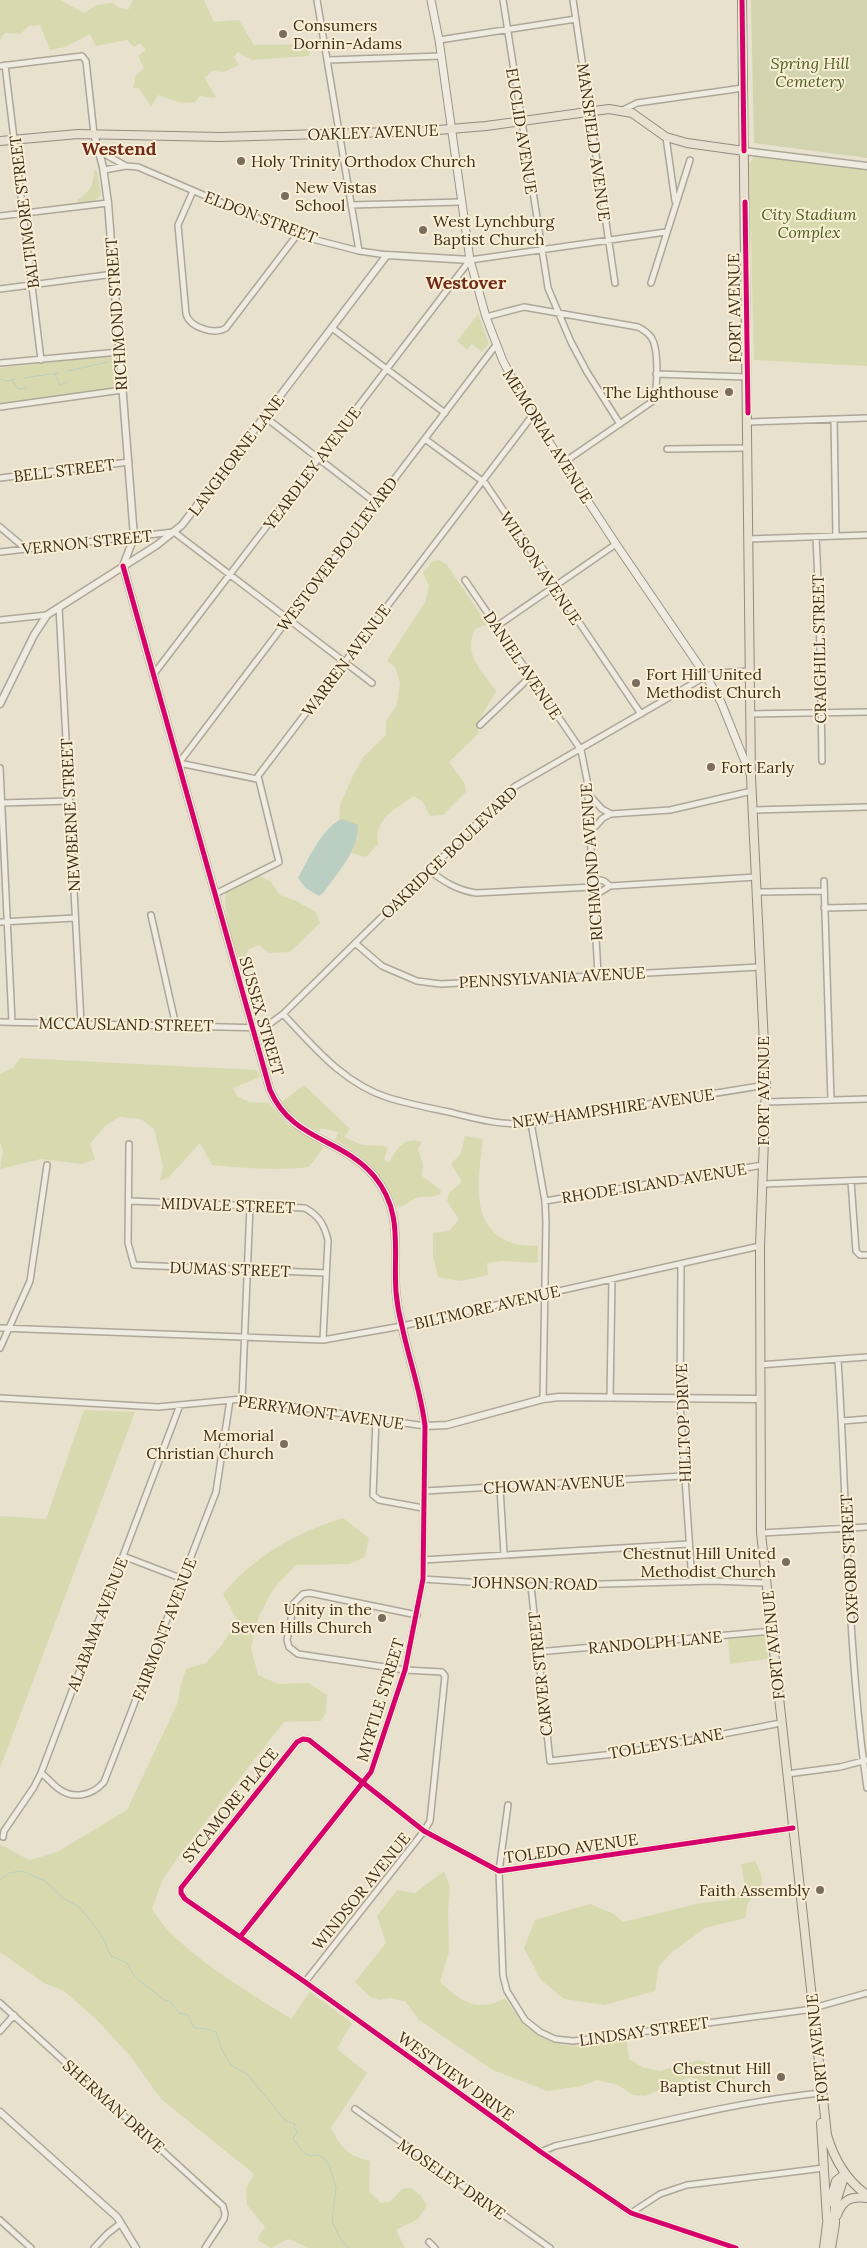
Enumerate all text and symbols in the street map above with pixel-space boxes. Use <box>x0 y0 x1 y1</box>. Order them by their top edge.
place label: Consumers Dornin-Adams <box>293 15 402 53</box>
marker: Consumers Dornin-Adams <box>277 28 289 40</box>
park label: Spring Hill Cemetery <box>770 53 850 91</box>
street label: MANSFIELD AVENUE <box>573 62 615 222</box>
street label: EUCLID AVENUE <box>502 66 542 196</box>
street label: OAKLEY AVENUE <box>307 120 439 144</box>
street label: BALTIMORE STREET <box>5 134 43 290</box>
district label: Westend <box>82 137 157 160</box>
place label: Holy Trinity Orthodox Church <box>251 151 476 171</box>
marker: Holy Trinity Orthodox Church <box>235 155 247 167</box>
place label: New Vistas School <box>295 177 377 215</box>
street label: ELDON STREET <box>202 186 320 248</box>
marker: New Vistas School <box>279 190 291 202</box>
park label: City Stadium Complex <box>761 204 857 242</box>
place label: West Lynchburg Baptist Church <box>433 211 556 249</box>
marker: West Lynchburg Baptist Church <box>417 224 429 236</box>
street label: RICHMOND STREET <box>101 237 131 391</box>
street label: FORT AVENUE <box>723 253 745 363</box>
district label: Westover <box>426 271 507 294</box>
street label: MEMORIAL AVENUE <box>499 365 597 507</box>
place label: The Lighthouse <box>603 382 719 402</box>
marker: The Lighthouse <box>723 386 735 398</box>
street label: LANGHORNE LANE <box>184 390 288 520</box>
street label: YEARDLEY AVENUE <box>258 402 365 534</box>
street label: BELL STREET <box>12 454 116 486</box>
street label: WESTOVER BOULEVARD <box>272 473 402 635</box>
street label: WILSON AVENUE <box>496 507 586 629</box>
street label: VERNON STREET <box>20 525 153 559</box>
street label: CRAIGHILL STREET <box>808 574 830 724</box>
street label: WARREN AVENUE <box>297 600 395 720</box>
street label: DANIEL AVENUE <box>479 607 567 723</box>
place label: Fort Hill United Methodist Church <box>646 664 782 702</box>
marker: Fort Hill United Methodist Church <box>630 677 642 689</box>
street label: NEWBERNE STREET <box>56 738 84 892</box>
place label: Fort Early <box>721 757 795 777</box>
marker: Fort Early <box>705 761 717 773</box>
street label: OAKRIDGE BOULEVARD <box>376 781 522 923</box>
street label: RICHMOND AVENUE <box>575 782 607 942</box>
street label: SUSSEX STREET <box>235 954 289 1078</box>
street label: PENNSYLVANIA AVENUE <box>458 962 646 992</box>
street label: MCCAUSLAND STREET <box>38 1012 214 1036</box>
street label: FORT AVENUE <box>753 1036 773 1146</box>
street label: NEW HAMPSHIRE AVENUE <box>510 1084 716 1132</box>
street label: RHODE ISLAND AVENUE <box>560 1158 748 1208</box>
street label: MIDVALE STREET <box>160 1193 296 1217</box>
street label: DUMAS STREET <box>169 1257 291 1281</box>
street label: BILTMORE AVENUE <box>412 1280 562 1334</box>
street label: HILLTOP DRIVE <box>671 1363 695 1483</box>
street label: PERRYMONT AVENUE <box>237 1390 405 1434</box>
place label: Memorial Christian Church <box>146 1425 274 1463</box>
marker: Memorial Christian Church <box>278 1438 290 1450</box>
street label: CHOWAN AVENUE <box>483 1470 625 1498</box>
street label: OXFORD STREET <box>836 1494 862 1624</box>
place label: Chestnut Hill United Methodist Church <box>623 1543 776 1581</box>
street label: ALABAMA AVENUE <box>62 1554 132 1695</box>
street label: FAIRMONT AVENUE <box>128 1555 200 1703</box>
marker: Chestnut Hill United Methodist Church <box>780 1556 792 1568</box>
street label: JOHNSON ROAD <box>471 1572 598 1594</box>
street label: FORT AVENUE <box>757 1589 789 1701</box>
place label: Unity in the Seven Hills Church <box>231 1599 372 1637</box>
street label: CARVER STREET <box>524 1611 556 1737</box>
marker: Unity in the Seven Hills Church <box>376 1612 388 1624</box>
street label: RANDOLPH LANE <box>587 1626 723 1658</box>
street label: MYRTLE STREET <box>352 1636 408 1764</box>
street label: TOLLEYS LANE <box>607 1723 725 1763</box>
street label: SYCAMORE PLACE <box>178 1744 282 1866</box>
street label: WINDSOR AVENUE <box>308 1828 415 1954</box>
street label: TOLEDO AVENUE <box>503 1829 639 1867</box>
place label: Faith Assembly <box>699 1880 811 1900</box>
marker: Faith Assembly <box>814 1884 826 1896</box>
street label: FORT AVENUE <box>801 1992 833 2104</box>
street label: LINDSAY STREET <box>578 2012 710 2050</box>
street label: WESTVIEW DRIVE <box>394 2027 518 2125</box>
street label: SHERMAN DRIVE <box>59 2055 169 2157</box>
place label: Chestnut Hill Baptist Church <box>660 2058 771 2096</box>
marker: Chestnut Hill Baptist Church <box>775 2071 787 2083</box>
street label: MOSELEY DRIVE <box>394 2134 510 2224</box>

